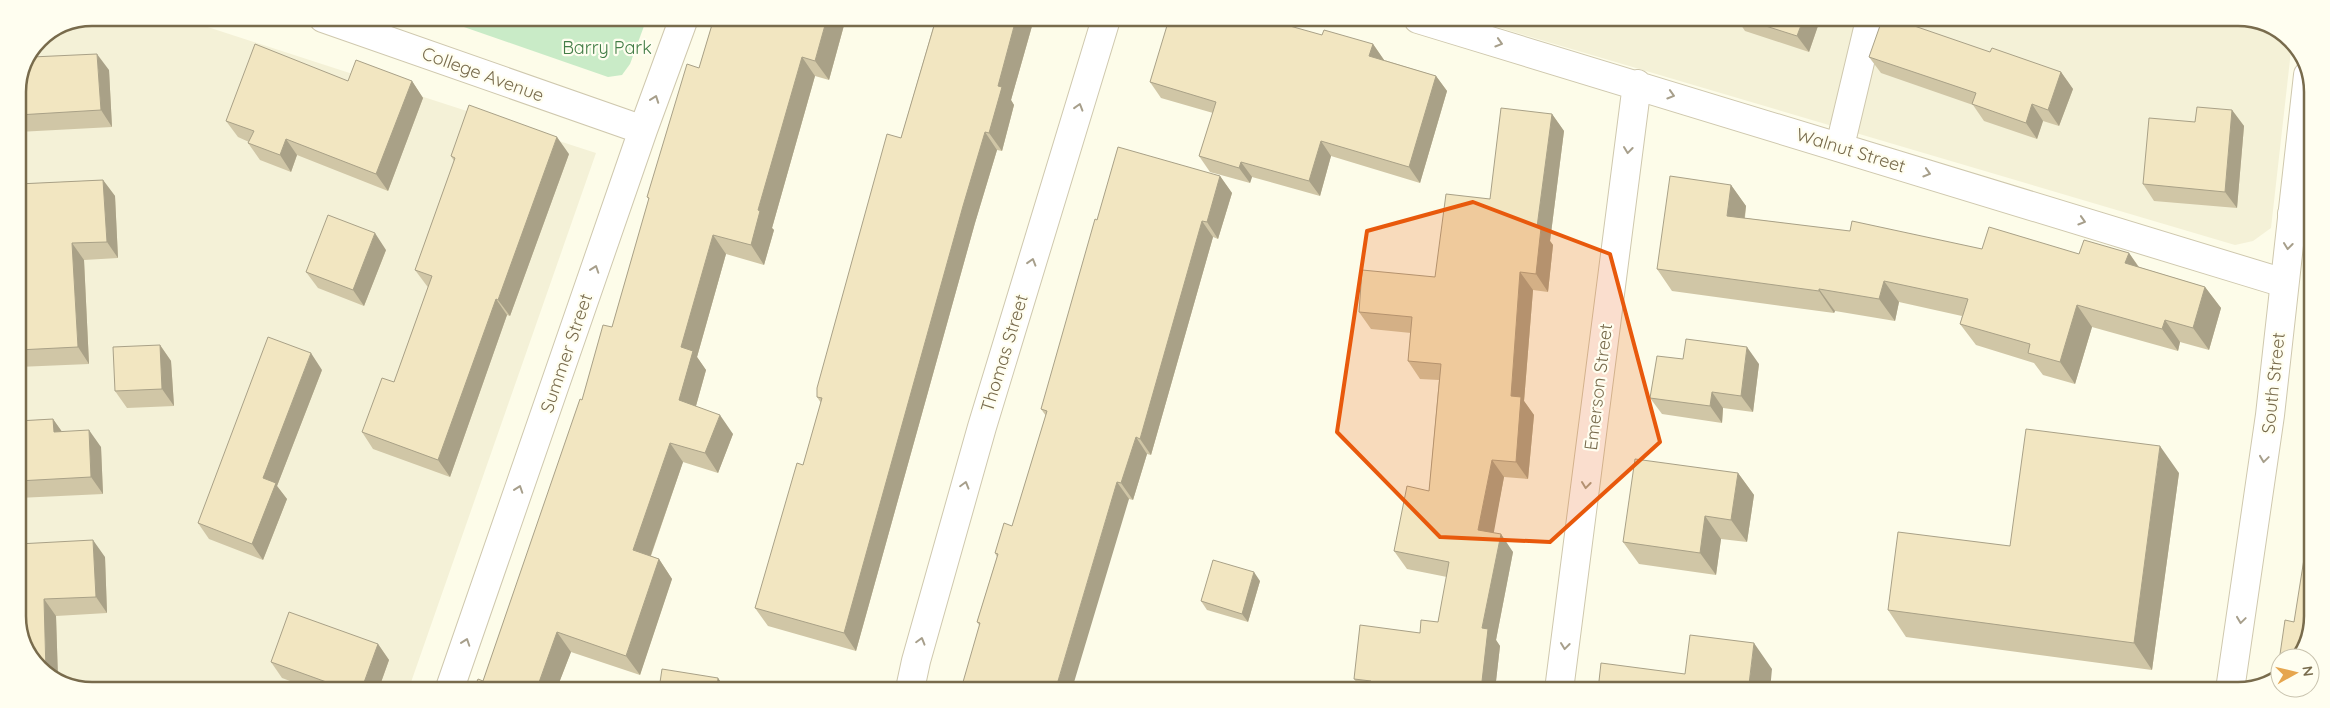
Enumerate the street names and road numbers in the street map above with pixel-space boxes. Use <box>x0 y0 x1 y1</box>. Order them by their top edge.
street label: College Avenue <box>419 41 547 107</box>
street label: Walnut Street <box>1794 122 1908 178</box>
street label: Summer Street <box>535 290 597 416</box>
street label: Thomas Street <box>975 291 1033 415</box>
street label: Emerson Street <box>1579 322 1617 452</box>
street label: South Street <box>2256 331 2290 435</box>

